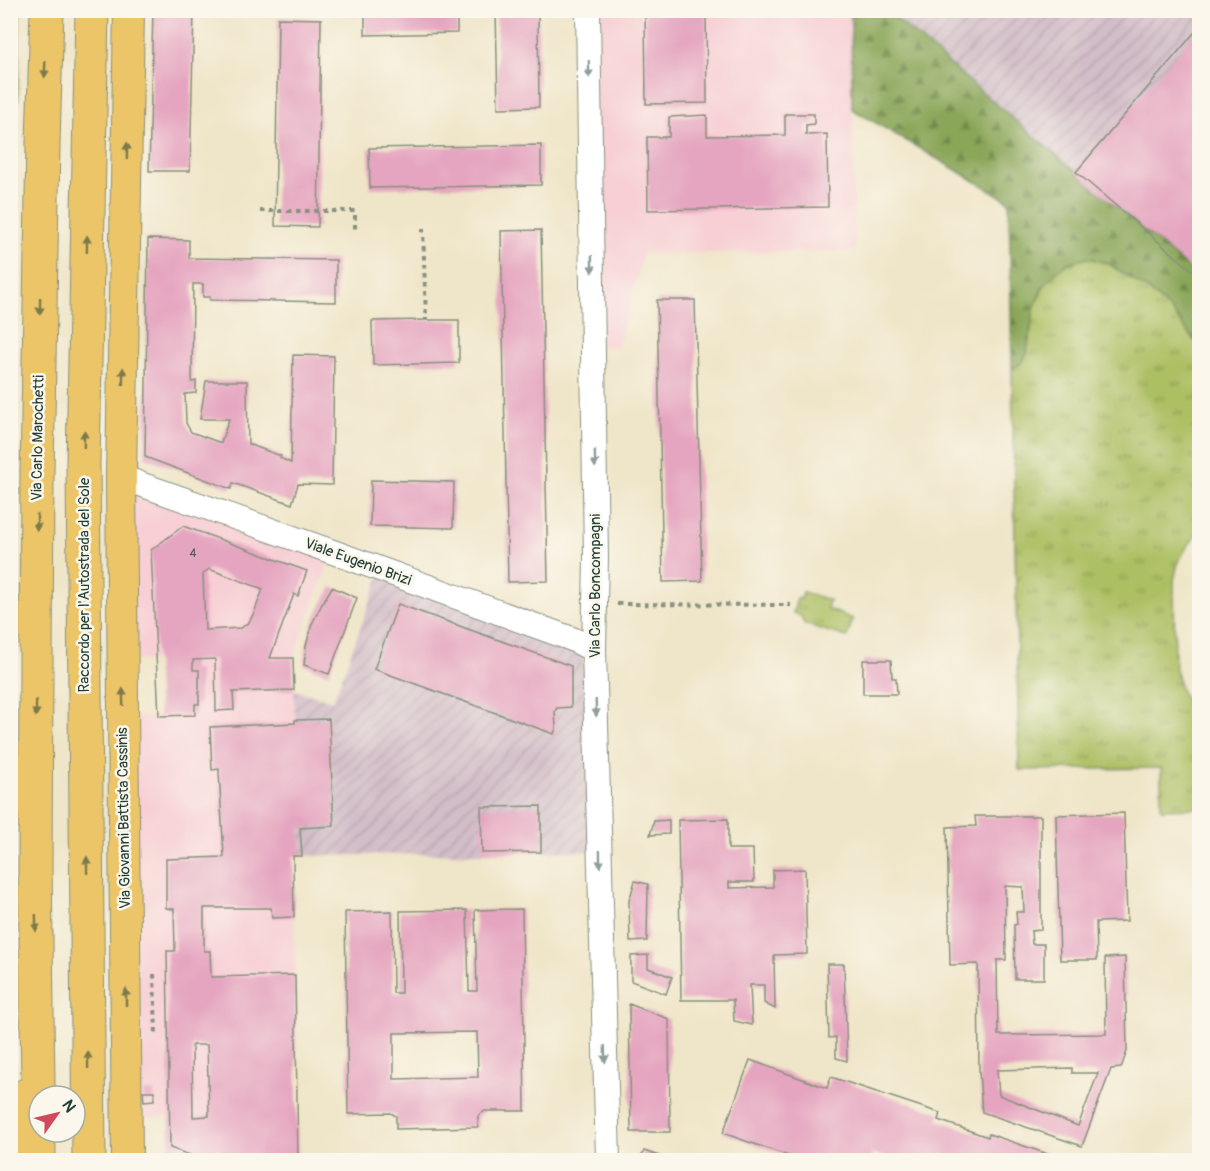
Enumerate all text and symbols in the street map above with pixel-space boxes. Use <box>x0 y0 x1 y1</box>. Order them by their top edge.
one-way arrow <box>41 59 50 78</box>
one-way arrow <box>584 59 594 78</box>
one-way arrow <box>122 142 132 161</box>
one-way arrow <box>82 235 92 254</box>
one-way arrow <box>587 254 597 273</box>
one-way arrow <box>35 296 45 315</box>
one-way arrow <box>118 366 128 385</box>
street label: Via Carlo Marochetti <box>27 374 49 501</box>
one-way arrow <box>79 430 89 449</box>
one-way arrow <box>590 449 599 468</box>
street label: Raccordo per l'Autostrada del Sole <box>75 477 94 692</box>
one-way arrow <box>32 512 42 531</box>
street label: Via Carlo Boncompagni <box>586 513 605 658</box>
street label: Viale Eugenio Brizi <box>302 534 414 590</box>
house number: 4 <box>190 546 197 561</box>
one-way arrow <box>118 688 128 707</box>
one-way arrow <box>32 698 41 717</box>
one-way arrow <box>591 699 600 718</box>
street label: Via Giovanni Battista Cassinis <box>113 727 135 909</box>
one-way arrow <box>595 850 605 869</box>
one-way arrow <box>82 856 92 875</box>
one-way arrow <box>31 914 41 933</box>
one-way arrow <box>121 988 131 1007</box>
one-way arrow <box>600 1045 610 1064</box>
one-way arrow <box>84 1051 93 1070</box>
north arrow <box>27 1084 87 1144</box>
text: N <box>57 1096 80 1116</box>

